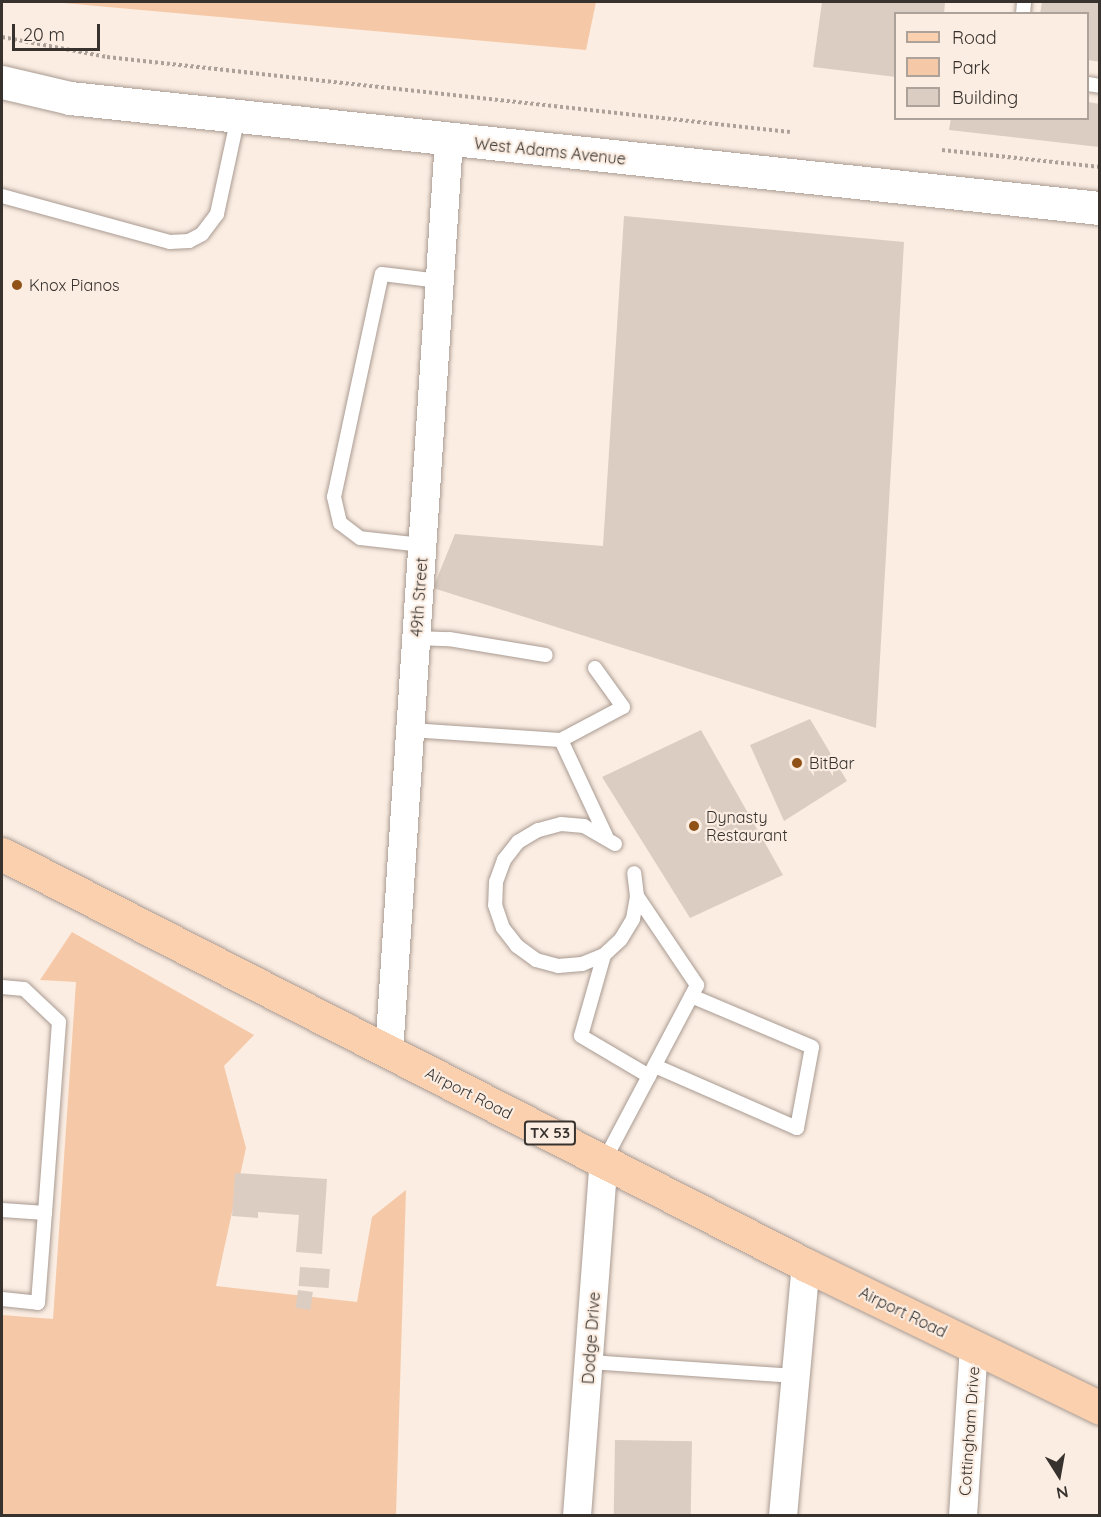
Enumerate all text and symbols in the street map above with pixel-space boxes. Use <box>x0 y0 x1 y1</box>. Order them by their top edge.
scale bar <box>15 12 104 50</box>
legend <box>894 12 1089 120</box>
text: 20 m <box>23 23 65 46</box>
text: Road <box>952 26 997 49</box>
text: Park <box>952 56 990 79</box>
text: Building <box>952 86 1018 109</box>
street label: West Adams Avenue <box>473 133 627 169</box>
place label: Knox Pianos <box>29 275 120 295</box>
marker: Knox Pianos <box>10 278 24 292</box>
street label: 49th Street <box>407 557 431 637</box>
place label: BitBar <box>809 753 855 773</box>
marker: BitBar <box>790 756 804 770</box>
place label: Dynasty Restaurant <box>706 807 788 845</box>
marker: Dynasty Restaurant <box>687 819 701 833</box>
street label: Airport Road <box>422 1063 516 1123</box>
road number: TX 53 <box>523 1121 577 1145</box>
street label: Airport Road <box>856 1283 950 1341</box>
street label: Dodge Drive <box>578 1291 604 1385</box>
street label: Cottingham Drive <box>955 1366 983 1496</box>
north arrow <box>1029 1445 1089 1505</box>
text: N <box>1055 1482 1070 1504</box>

